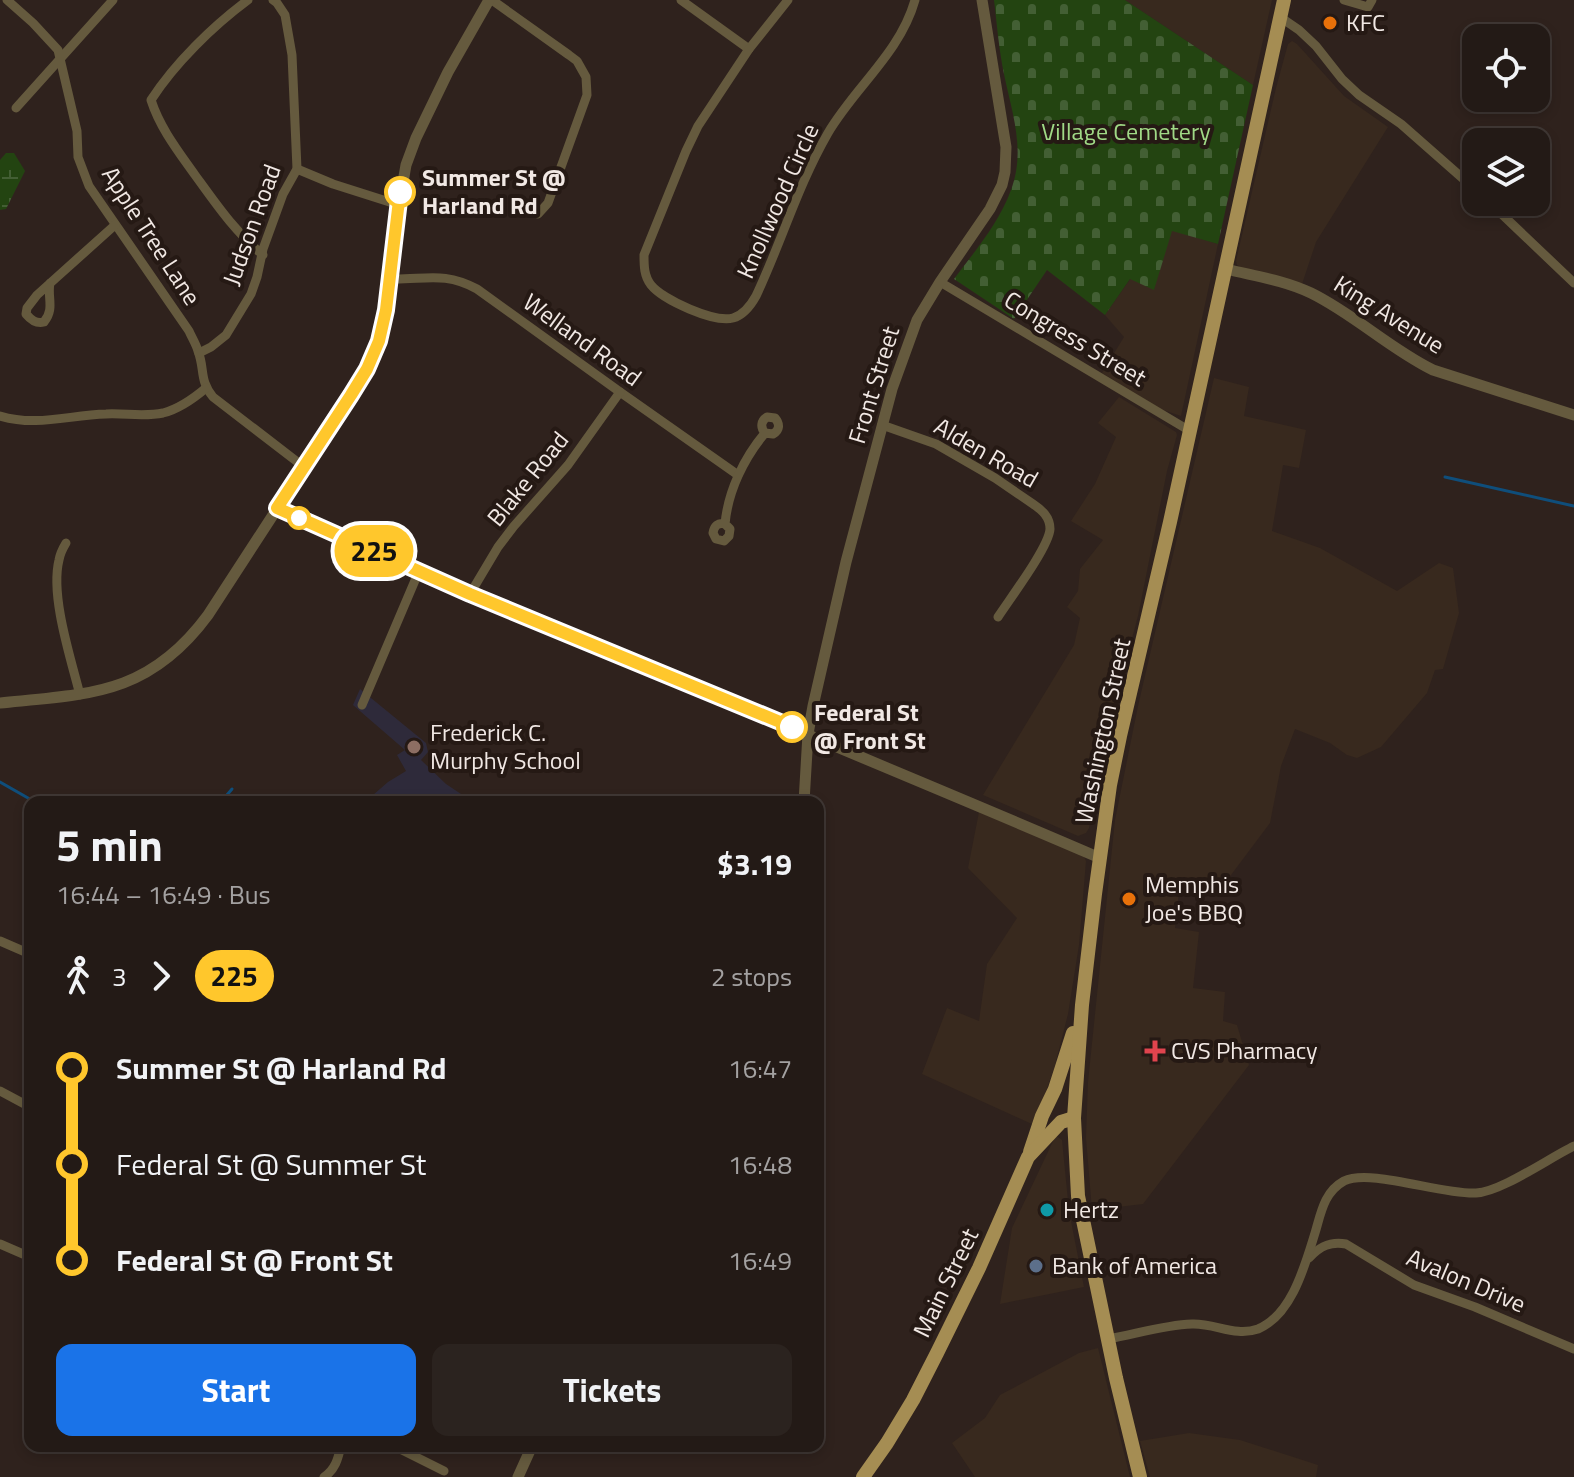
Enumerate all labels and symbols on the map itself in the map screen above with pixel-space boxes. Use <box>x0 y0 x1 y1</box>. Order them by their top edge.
place label: KFC <box>1346 4 1385 40</box>
marker: KFC <box>1321 14 1339 32</box>
park label: Village Cemetery <box>1041 113 1211 149</box>
street label: Knollwood Circle <box>727 117 827 284</box>
street label: Apple Tree Lane <box>93 159 210 312</box>
street label: Judson Road <box>213 159 290 290</box>
place label: Summer St @ Harland Rd <box>422 159 565 223</box>
marker: Summer St @ Harland Rd <box>385 177 415 207</box>
street label: King Avenue <box>1327 266 1452 362</box>
street label: Congress Street <box>998 281 1154 395</box>
street label: Welland Road <box>516 284 649 395</box>
street label: Front Street <box>838 321 908 448</box>
street label: Alden Road <box>928 408 1045 496</box>
street label: Blake Road <box>478 423 577 534</box>
unlabelled marker <box>288 507 310 529</box>
line badge: 225 <box>328 525 420 577</box>
street label: Washington Street <box>1065 634 1139 827</box>
place label: Federal St @ Front St <box>814 694 926 758</box>
marker: Federal St @ Front St <box>777 712 807 742</box>
place label: Frederick C. Murphy School <box>430 714 581 778</box>
marker: Frederick C. Murphy School <box>405 738 423 756</box>
place label: Memphis Joe's BBQ <box>1145 866 1243 930</box>
marker: Memphis Joe's BBQ <box>1120 890 1138 908</box>
place label: CVS Pharmacy <box>1171 1032 1318 1068</box>
marker: CVS Pharmacy <box>1146 1042 1164 1060</box>
place label: Hertz <box>1063 1191 1119 1227</box>
marker: Hertz <box>1038 1201 1056 1219</box>
street label: Main Street <box>903 1221 987 1343</box>
street label: Avalon Drive <box>1401 1239 1531 1321</box>
place label: Bank of America <box>1052 1247 1217 1283</box>
marker: Bank of America <box>1027 1257 1045 1275</box>

